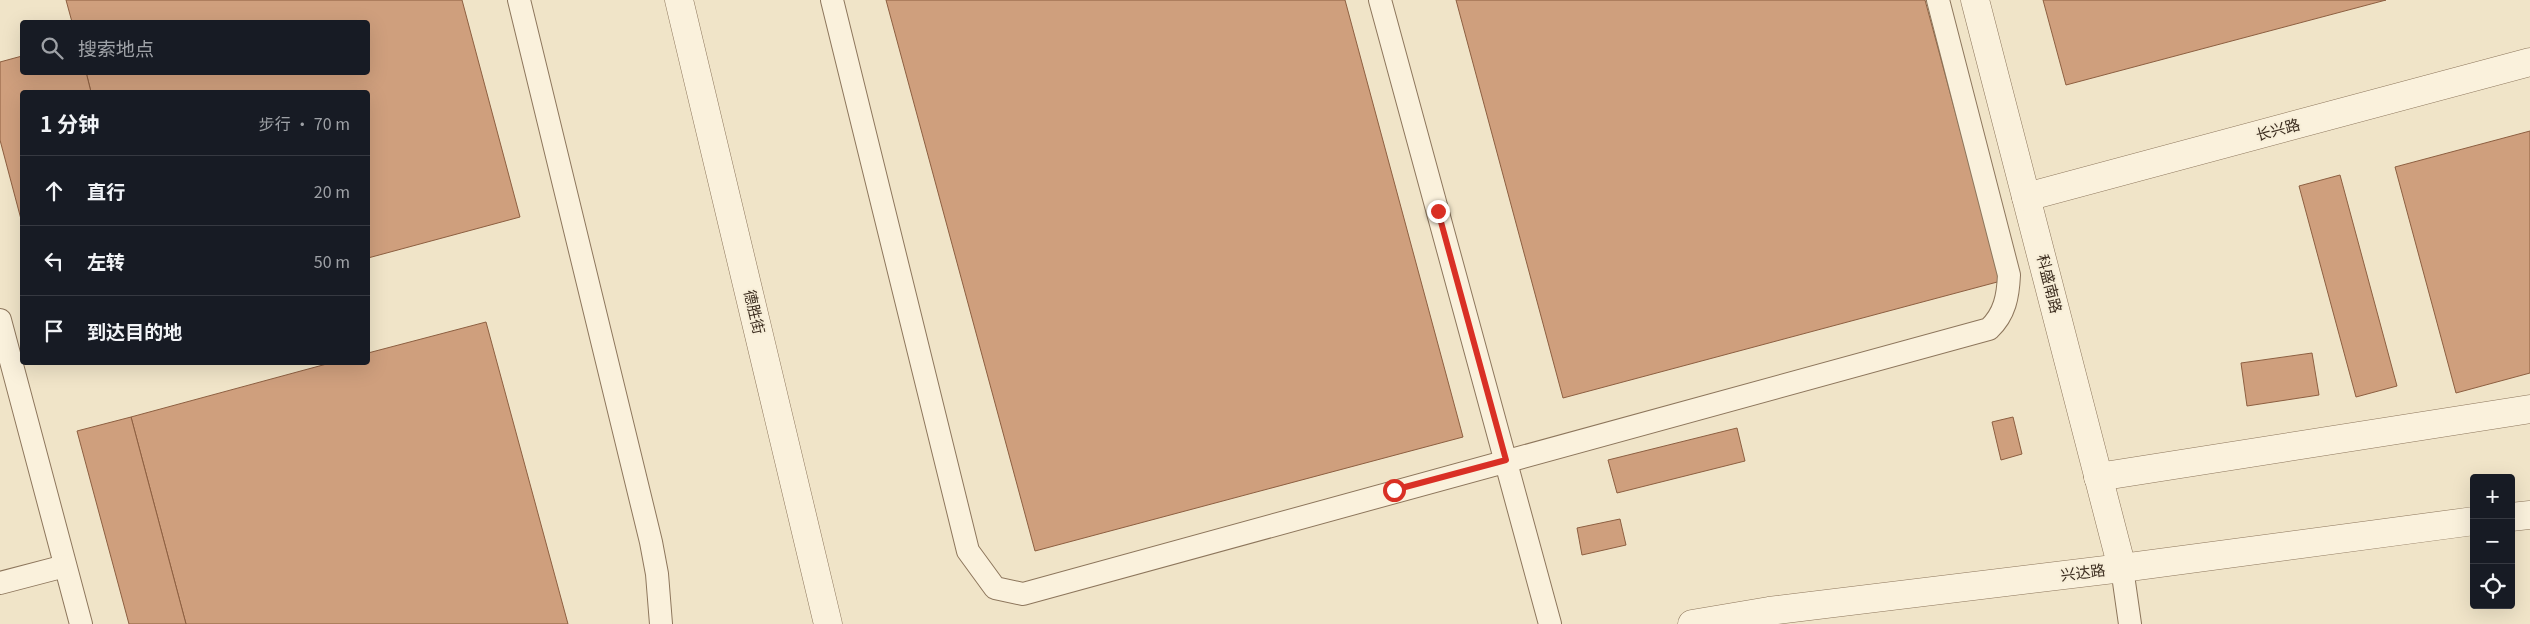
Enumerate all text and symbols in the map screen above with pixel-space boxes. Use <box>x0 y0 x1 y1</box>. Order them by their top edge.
search box <box>20 20 370 75</box>
icon: search <box>38 34 66 62</box>
text: 搜索地点 <box>78 34 154 61</box>
text: 1 分钟 <box>40 108 99 138</box>
text: 步行 · 70 m <box>259 111 350 135</box>
street label: 长兴路 <box>2253 113 2302 145</box>
icon: ahead <box>40 177 68 205</box>
text: 直行 <box>87 177 125 204</box>
text: 20 m <box>314 179 350 203</box>
route end <box>1427 200 1450 223</box>
icon: left <box>40 247 68 275</box>
text: 左转 <box>87 247 125 274</box>
text: 50 m <box>314 249 350 273</box>
street label: 科盛南路 <box>2033 252 2068 315</box>
street label: 德胜街 <box>740 287 771 336</box>
icon: arrive <box>40 317 68 345</box>
text: 到达目的地 <box>87 317 182 344</box>
map controls <box>2470 474 2515 609</box>
button: + <box>2470 474 2515 519</box>
route start <box>1383 479 1406 502</box>
button: − <box>2470 519 2515 564</box>
street label: 兴达路 <box>2059 558 2106 585</box>
button: locate <box>2470 564 2515 609</box>

